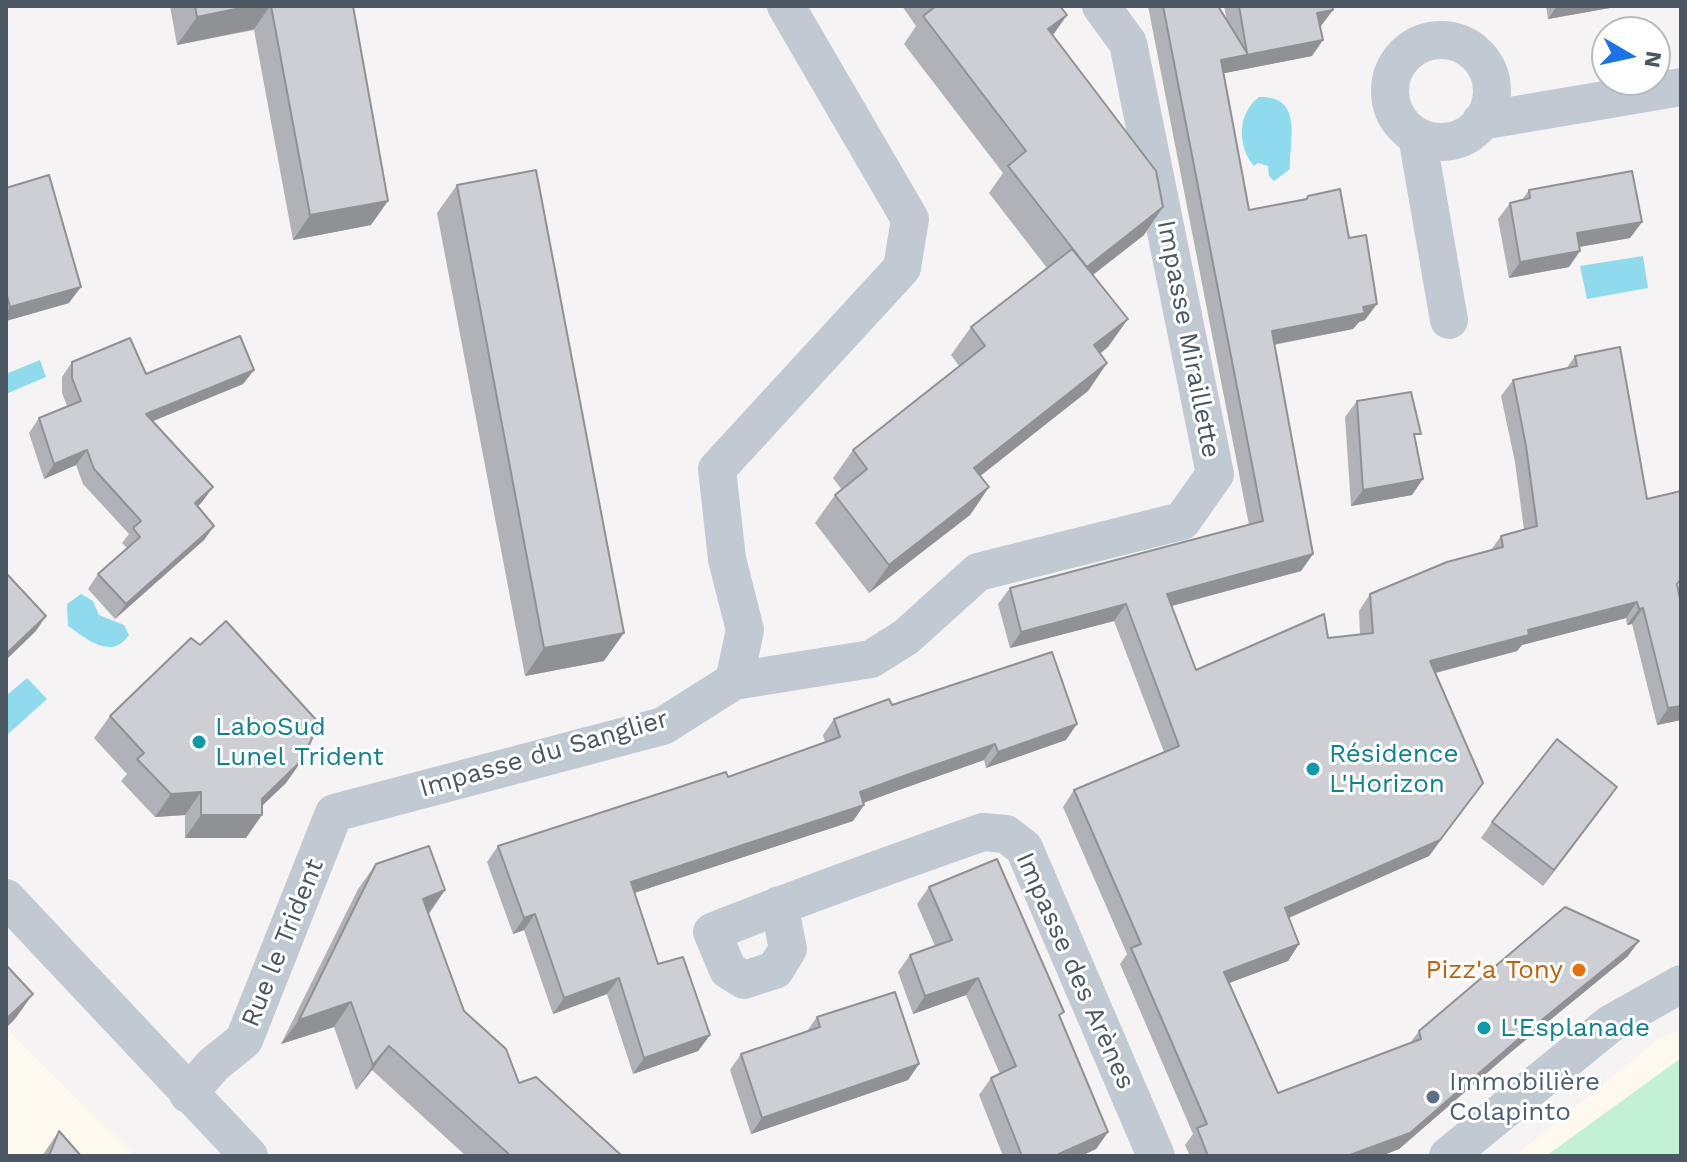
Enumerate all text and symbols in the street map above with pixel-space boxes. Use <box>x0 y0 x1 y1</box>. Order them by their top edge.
north arrow <box>1591 16 1671 96</box>
text: N <box>1640 50 1667 70</box>
street label: Impasse Miraillette <box>1150 218 1226 460</box>
street label: Impasse du Sanglier <box>416 704 672 804</box>
place label: LaboSud Lunel Trident <box>215 711 384 772</box>
marker: LaboSud Lunel Trident <box>190 733 208 751</box>
place label: Résidence L'Horizon <box>1329 738 1458 800</box>
marker: Résidence L'Horizon <box>1304 760 1322 778</box>
street label: Impasse des Arènes <box>1009 848 1141 1094</box>
street label: Rue le Trident <box>235 855 331 1031</box>
place label: Pizz'a Tony <box>1426 954 1563 986</box>
marker: Pizz'a Tony <box>1570 961 1588 979</box>
place label: L'Esplanade <box>1500 1012 1650 1044</box>
marker: L'Esplanade <box>1475 1019 1493 1037</box>
place label: Immobilière Colapinto <box>1449 1066 1600 1128</box>
marker: Immobilière Colapinto <box>1424 1088 1442 1106</box>

